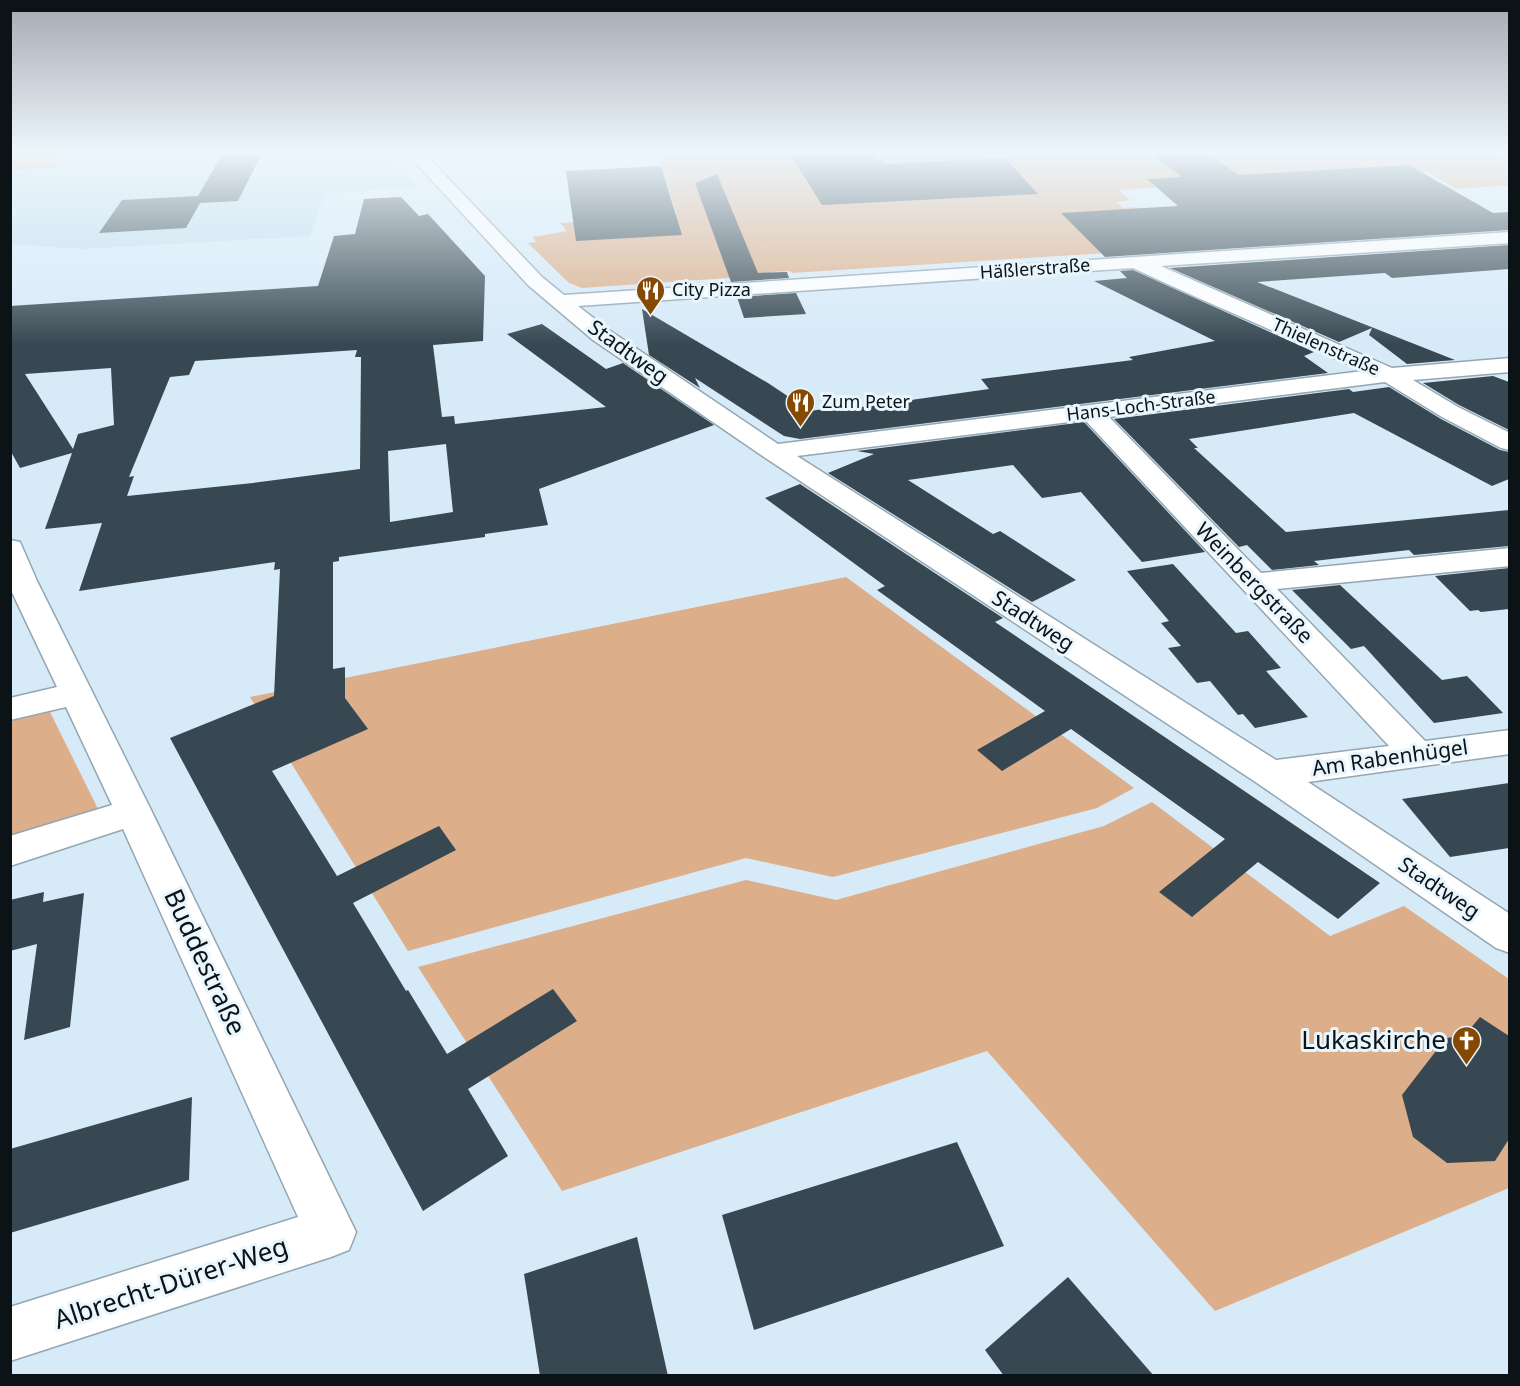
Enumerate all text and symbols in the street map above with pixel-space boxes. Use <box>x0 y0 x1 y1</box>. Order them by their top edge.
street label: Häßlerstraße <box>979 252 1091 284</box>
restaurant icon: City Pizza <box>635 274 667 316</box>
place label: City Pizza <box>672 277 751 301</box>
street label: Thielenstraße <box>1269 312 1384 381</box>
street label: Stadtweg <box>583 313 674 390</box>
street label: Hans-Loch-Straße <box>1065 384 1217 426</box>
restaurant icon: Zum Peter <box>785 386 817 428</box>
place label: Zum Peter <box>822 389 911 413</box>
street label: Weinbergstraße <box>1190 516 1320 649</box>
street label: Stadtweg <box>987 583 1080 657</box>
street label: Am Rabenhügel <box>1310 732 1470 782</box>
street label: Stadtweg <box>1393 850 1486 925</box>
street label: Buddestraße <box>156 883 255 1040</box>
place label: Lukaskirche <box>1301 1021 1446 1057</box>
church icon: Lukaskirche <box>1451 1024 1483 1066</box>
street label: Albrecht-Dürer-Weg <box>49 1227 292 1337</box>

